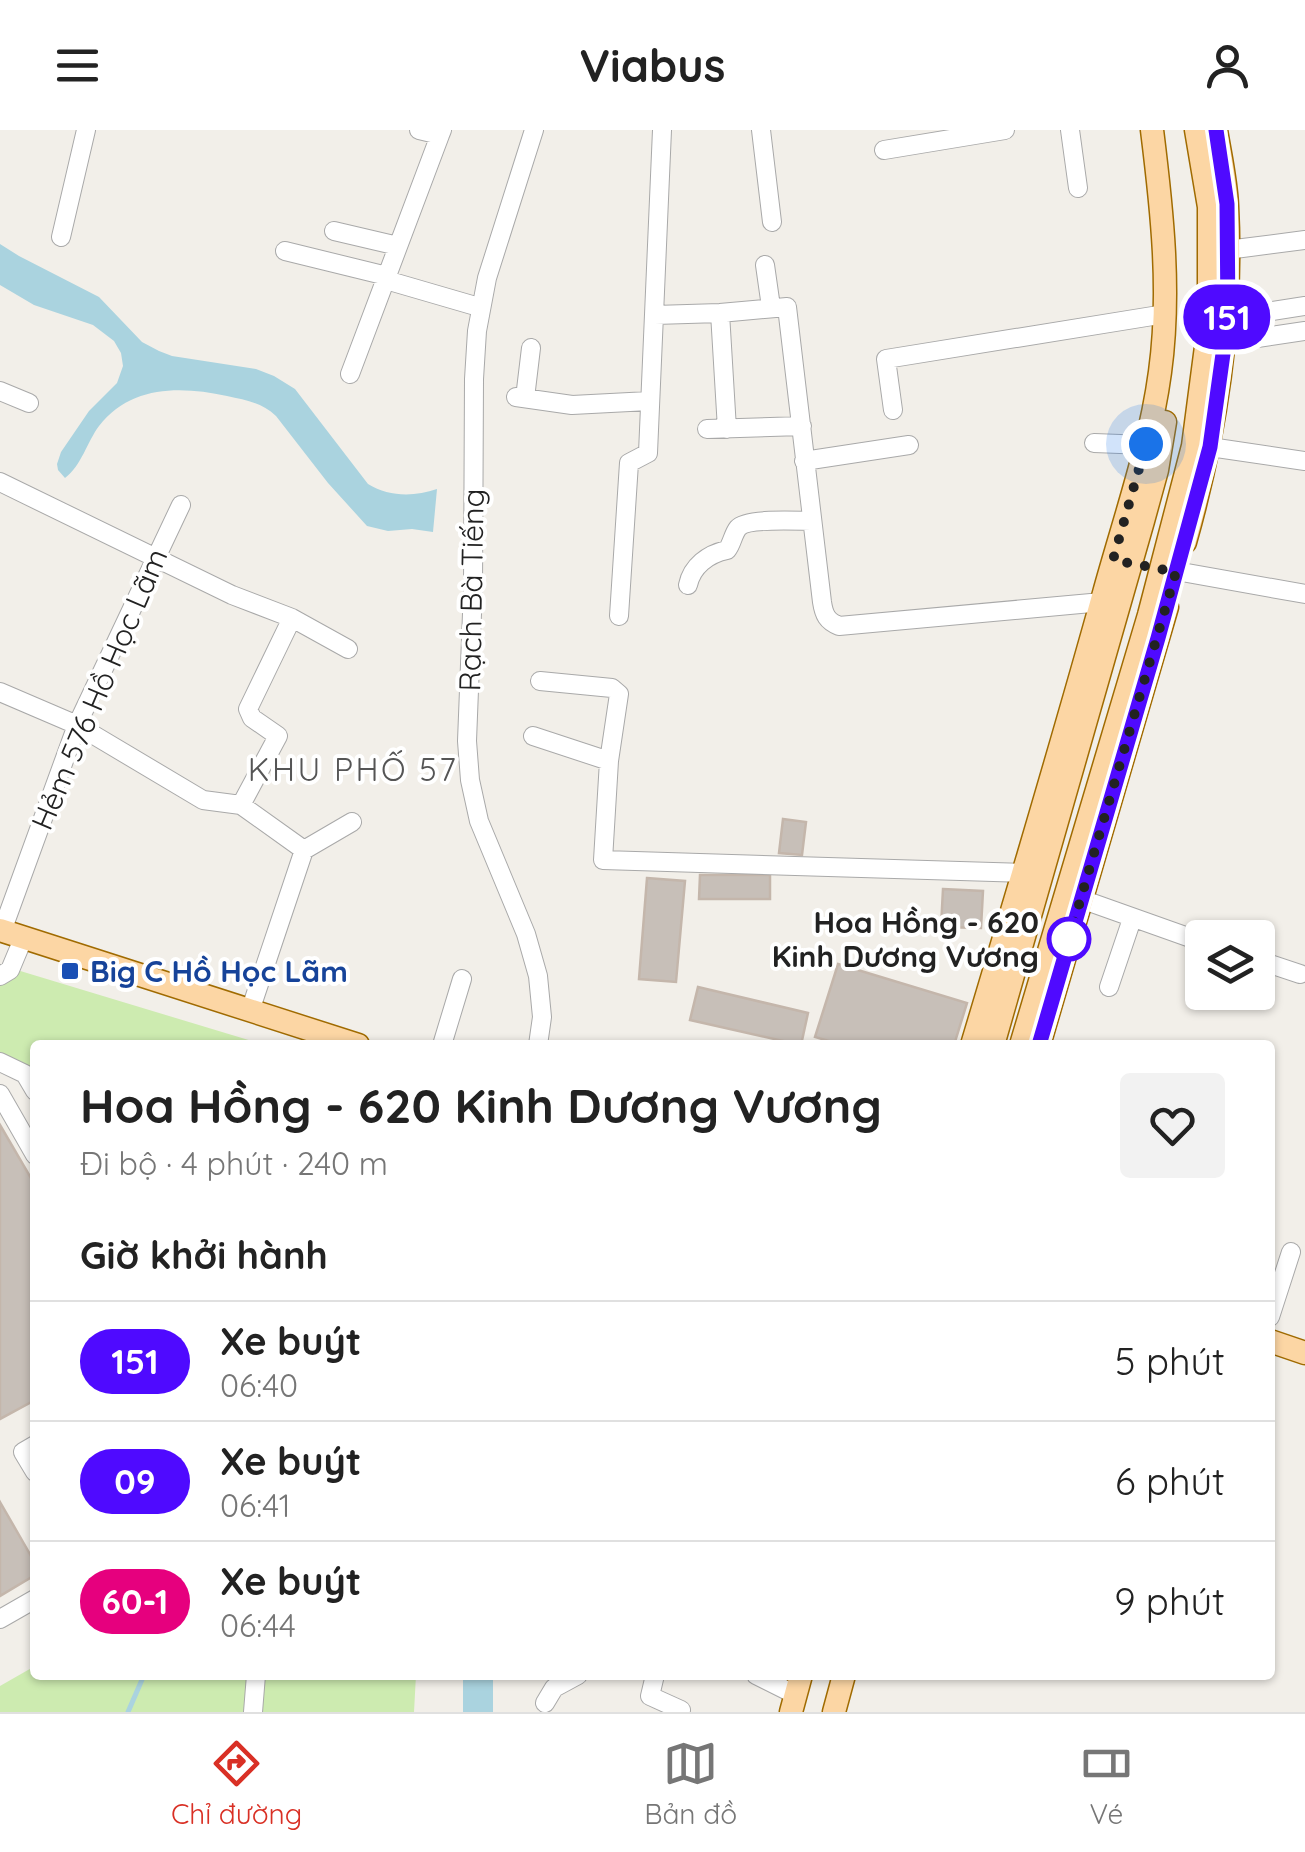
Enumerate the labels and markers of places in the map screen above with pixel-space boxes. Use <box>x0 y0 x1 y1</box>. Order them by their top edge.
place label: Hoa Hồng - 620 Kinh Dương Vương <box>772 903 1039 975</box>
marker: Hoa Hồng - 620 Kinh Dương Vương <box>1048 918 1090 960</box>
place label: Big C Hồ Học Lãm <box>90 952 348 990</box>
marker: Big C Hồ Học Lãm <box>59 960 81 982</box>

